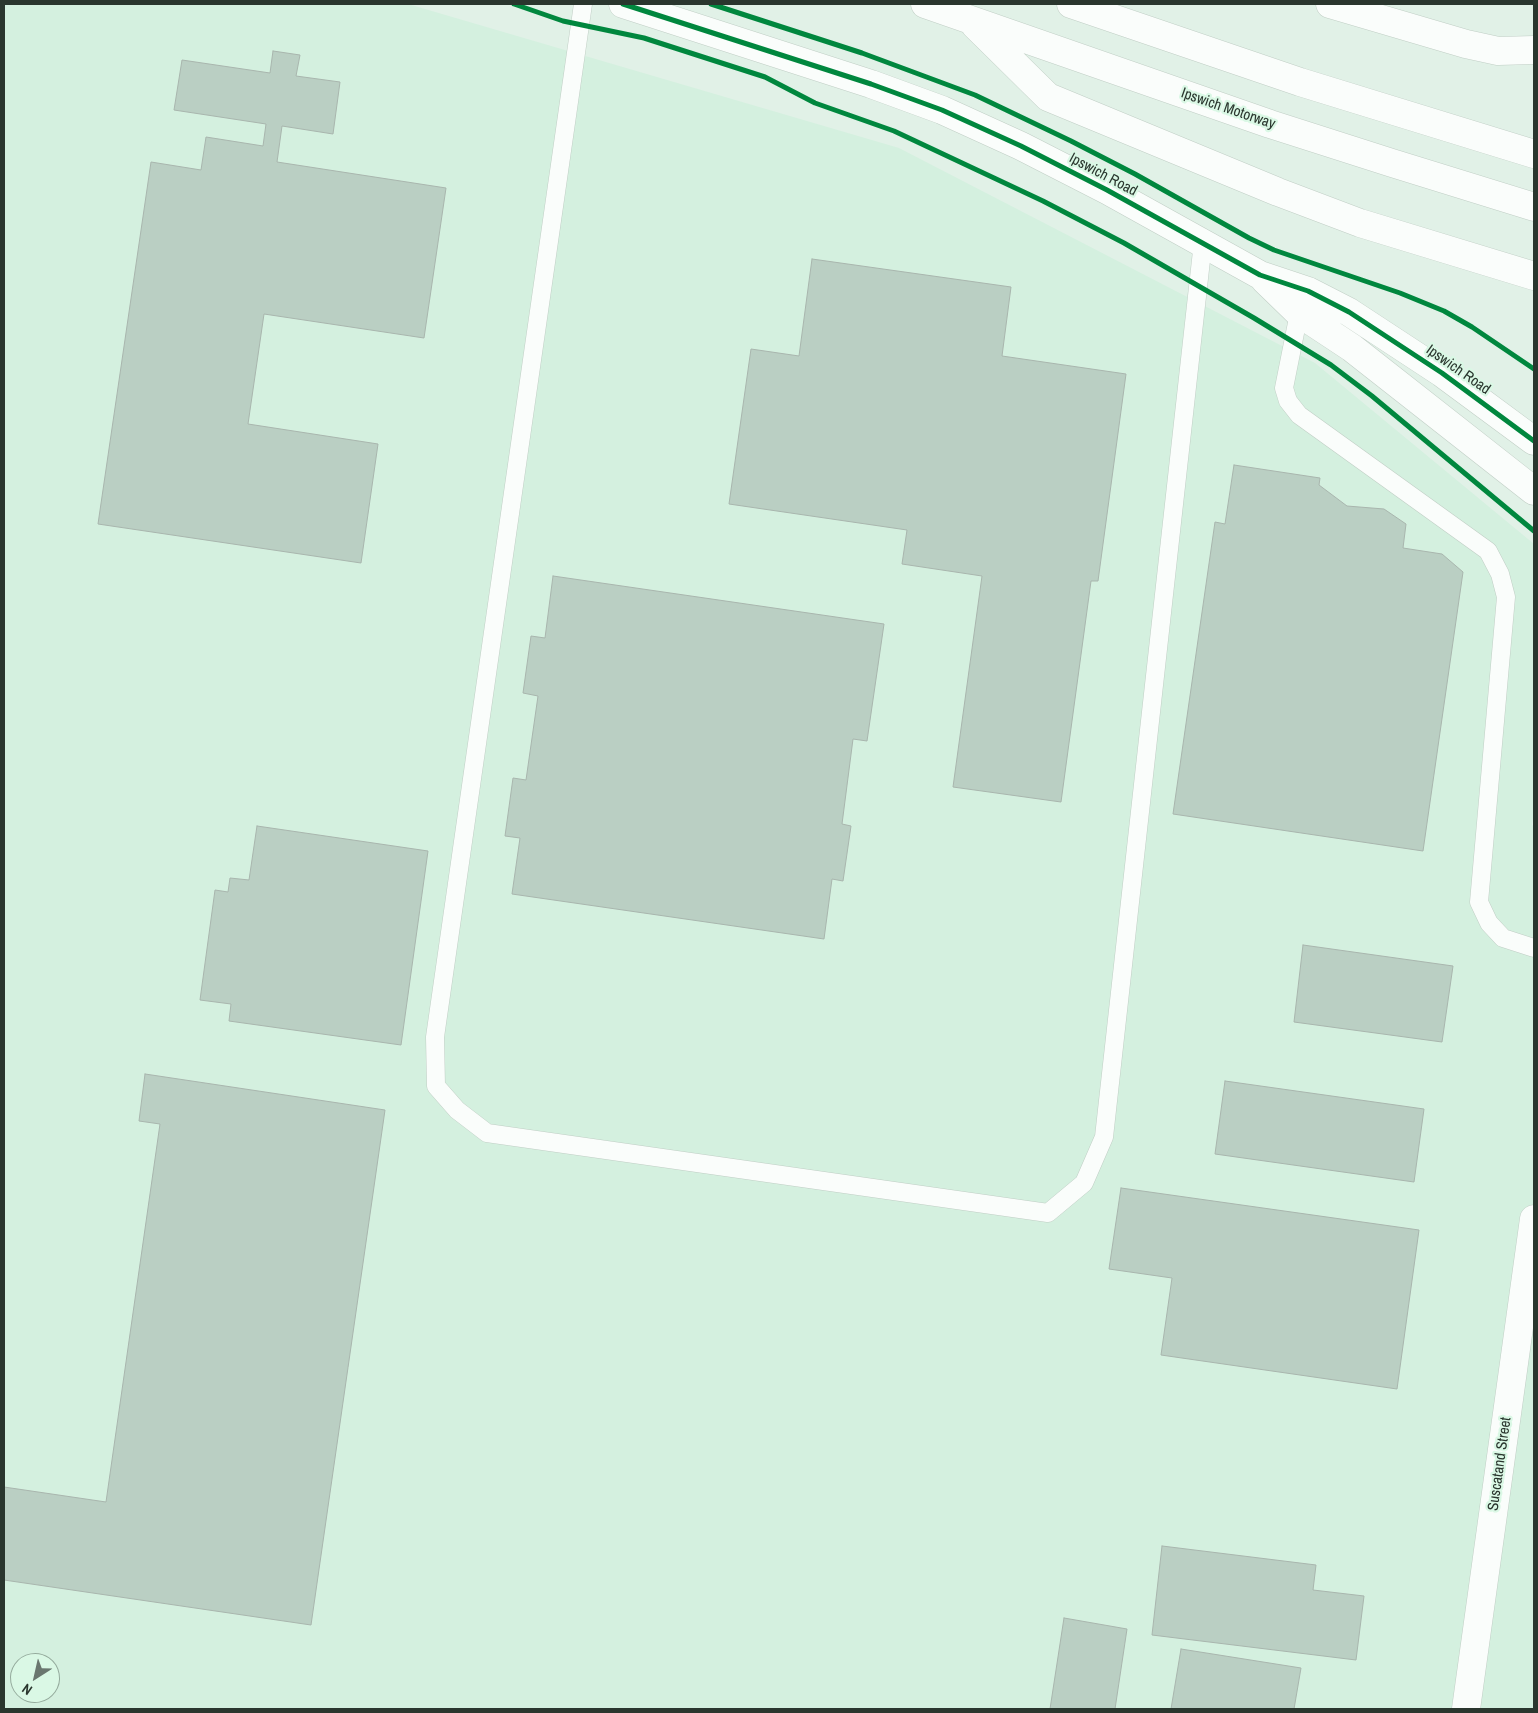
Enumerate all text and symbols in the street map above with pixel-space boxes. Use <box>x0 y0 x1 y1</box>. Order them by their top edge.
street label: Ipswich Motorway <box>1179 84 1277 134</box>
street label: Ipswich Road <box>1066 150 1140 200</box>
street label: Ipswich Road <box>1422 341 1494 399</box>
street label: Suscatand Street <box>1485 1416 1515 1512</box>
north arrow <box>10 1653 60 1703</box>
text: N <box>18 1680 36 1699</box>

